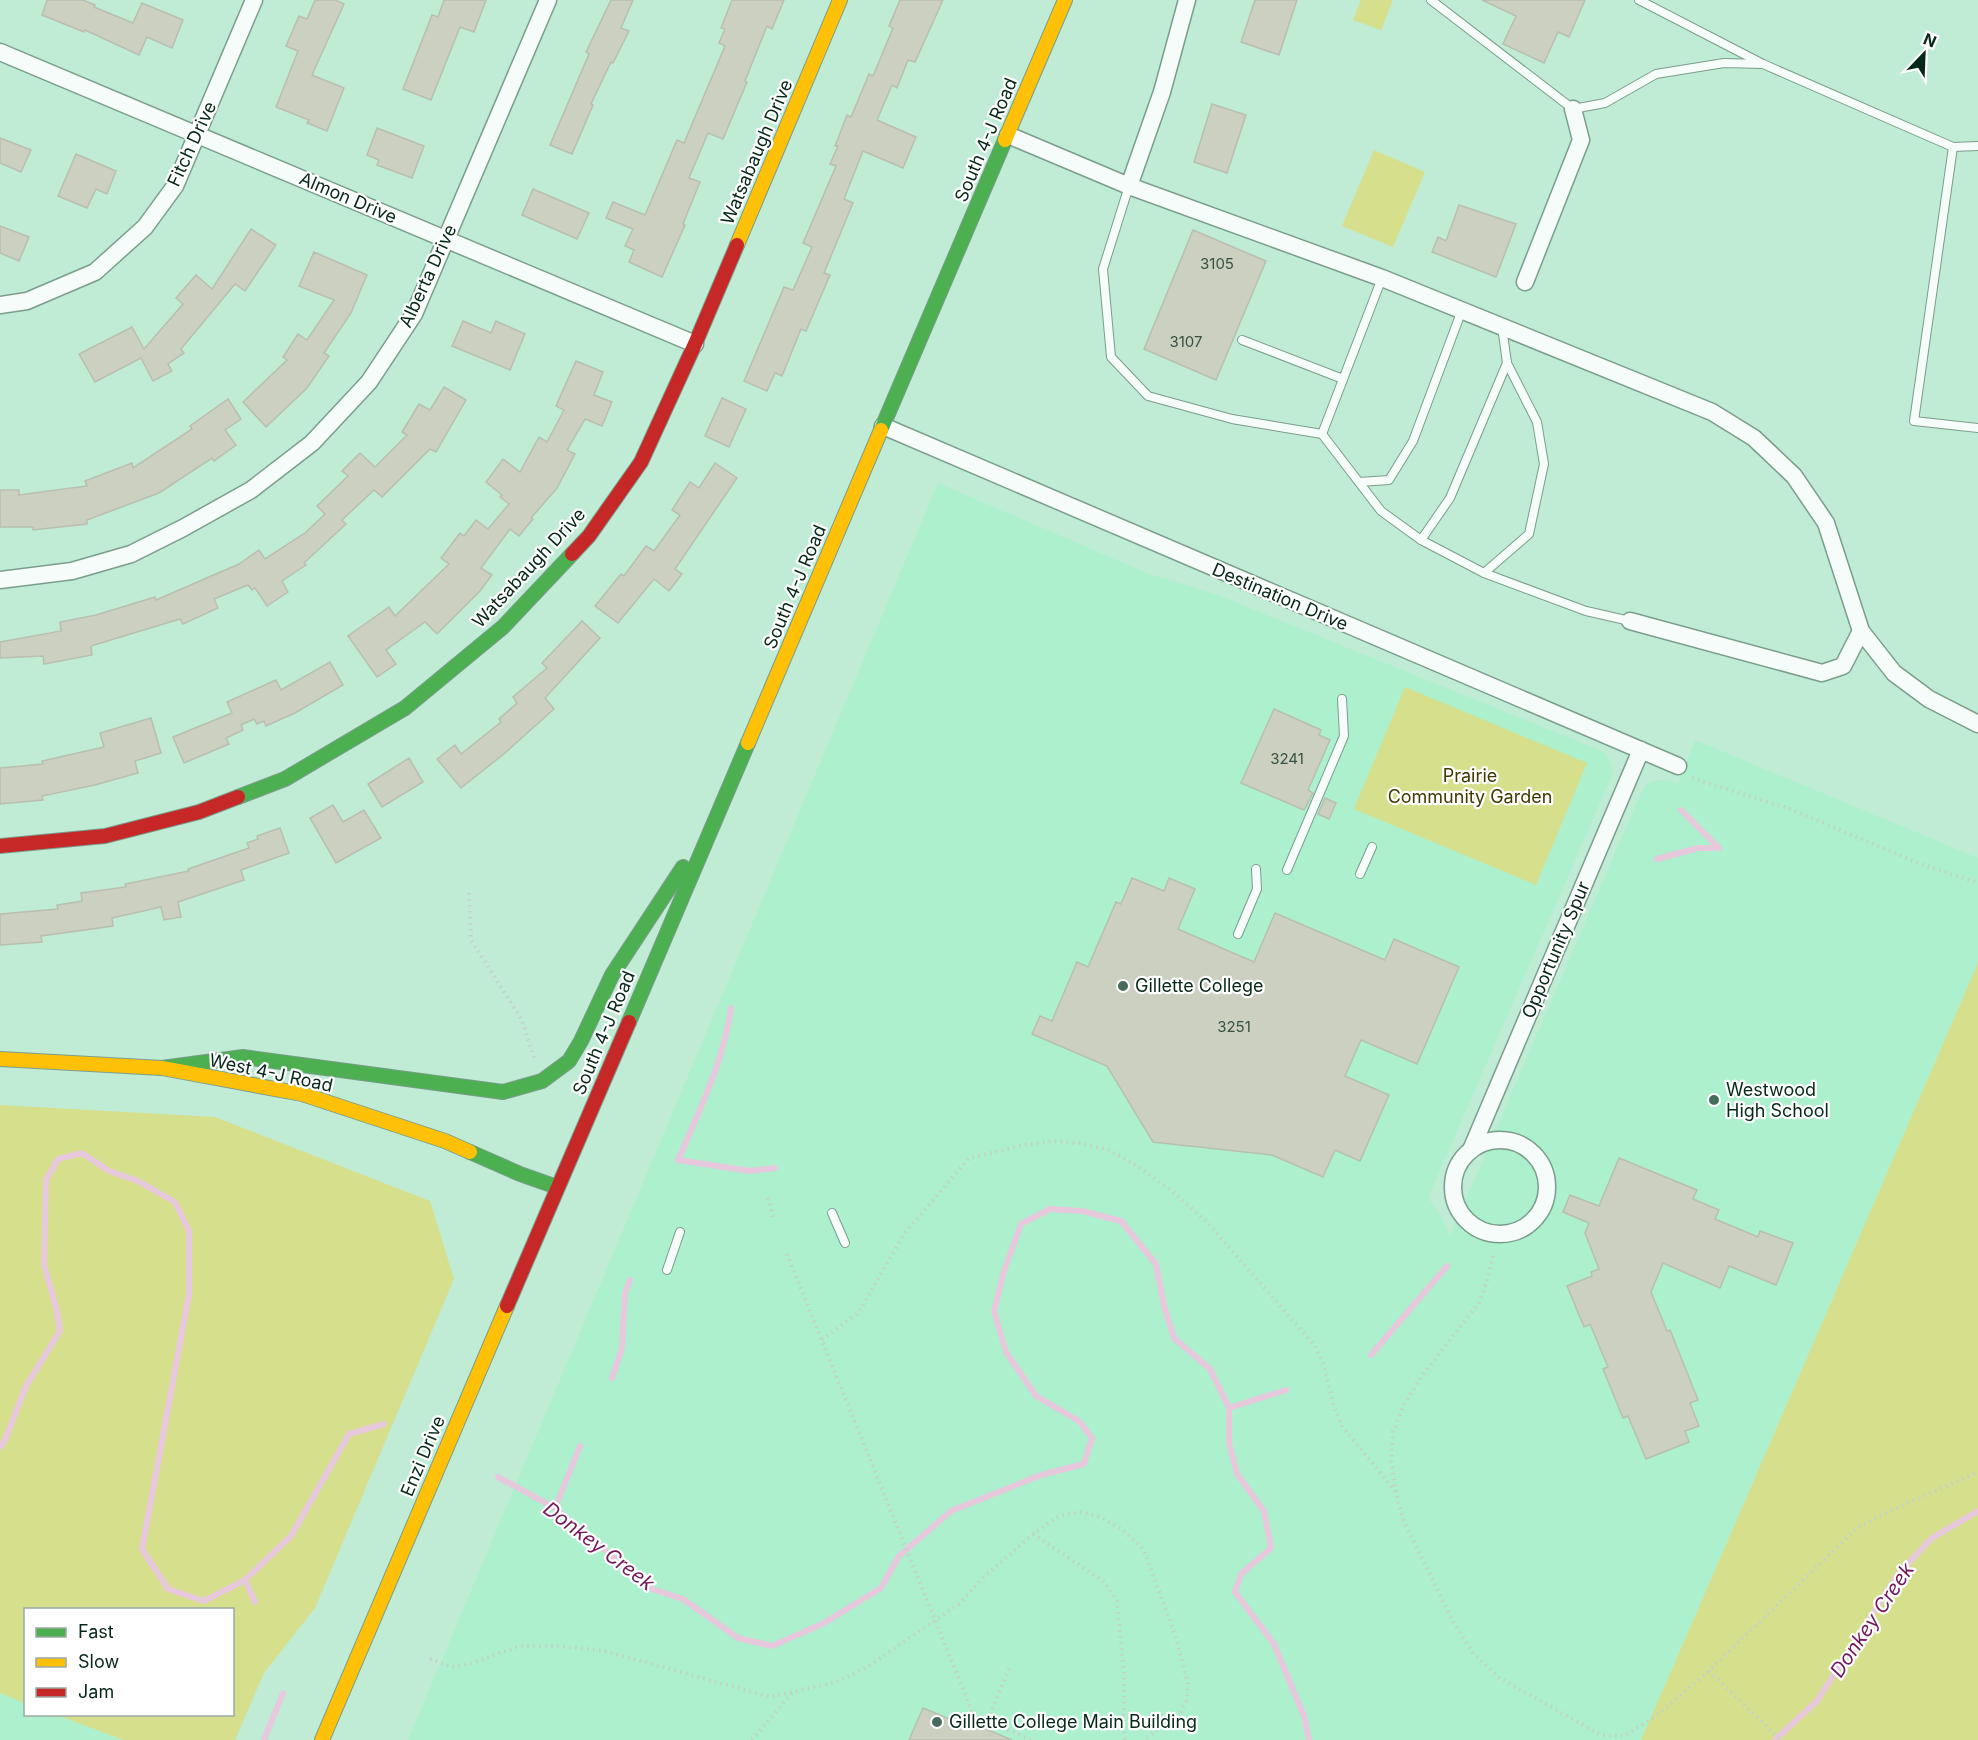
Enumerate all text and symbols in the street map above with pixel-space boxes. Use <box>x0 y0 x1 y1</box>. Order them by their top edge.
north arrow <box>1894 24 1954 84</box>
text: N <box>1920 29 1939 52</box>
street label: South 4-J Road <box>950 75 1021 205</box>
street label: Watsabaugh Drive <box>716 76 797 228</box>
street label: Fitch Drive <box>163 98 220 190</box>
street label: Almon Drive <box>296 168 400 227</box>
street label: Alberta Drive <box>395 221 461 331</box>
house number: 3105 <box>1200 254 1234 273</box>
house number: 3107 <box>1169 332 1203 351</box>
street label: Watsabaugh Drive <box>468 504 589 632</box>
street label: South 4-J Road <box>759 522 830 652</box>
street label: Destination Drive <box>1209 558 1351 635</box>
house number: 3241 <box>1270 749 1304 768</box>
park label: Prairie Community Garden <box>1388 765 1552 807</box>
street label: Opportunity Spur <box>1517 878 1594 1021</box>
street label: South 4-J Road <box>568 968 639 1098</box>
place label: Gillette College <box>1135 975 1263 996</box>
marker: Gillette College <box>1116 979 1130 993</box>
house number: 3251 <box>1217 1017 1251 1036</box>
street label: West 4-J Road <box>207 1049 335 1096</box>
place label: Westwood High School <box>1726 1079 1829 1121</box>
marker: Westwood High School <box>1707 1093 1721 1107</box>
street label: Enzi Drive <box>396 1412 449 1499</box>
water label: Donkey Creek <box>539 1497 660 1596</box>
water label: Donkey Creek <box>1825 1557 1920 1682</box>
legend <box>24 1608 234 1716</box>
text: Fast <box>78 1621 114 1642</box>
text: Slow <box>78 1651 119 1672</box>
text: Jam <box>78 1681 114 1702</box>
place label: Gillette College Main Building <box>949 1711 1197 1732</box>
marker: Gillette College Main Building <box>930 1715 944 1729</box>

